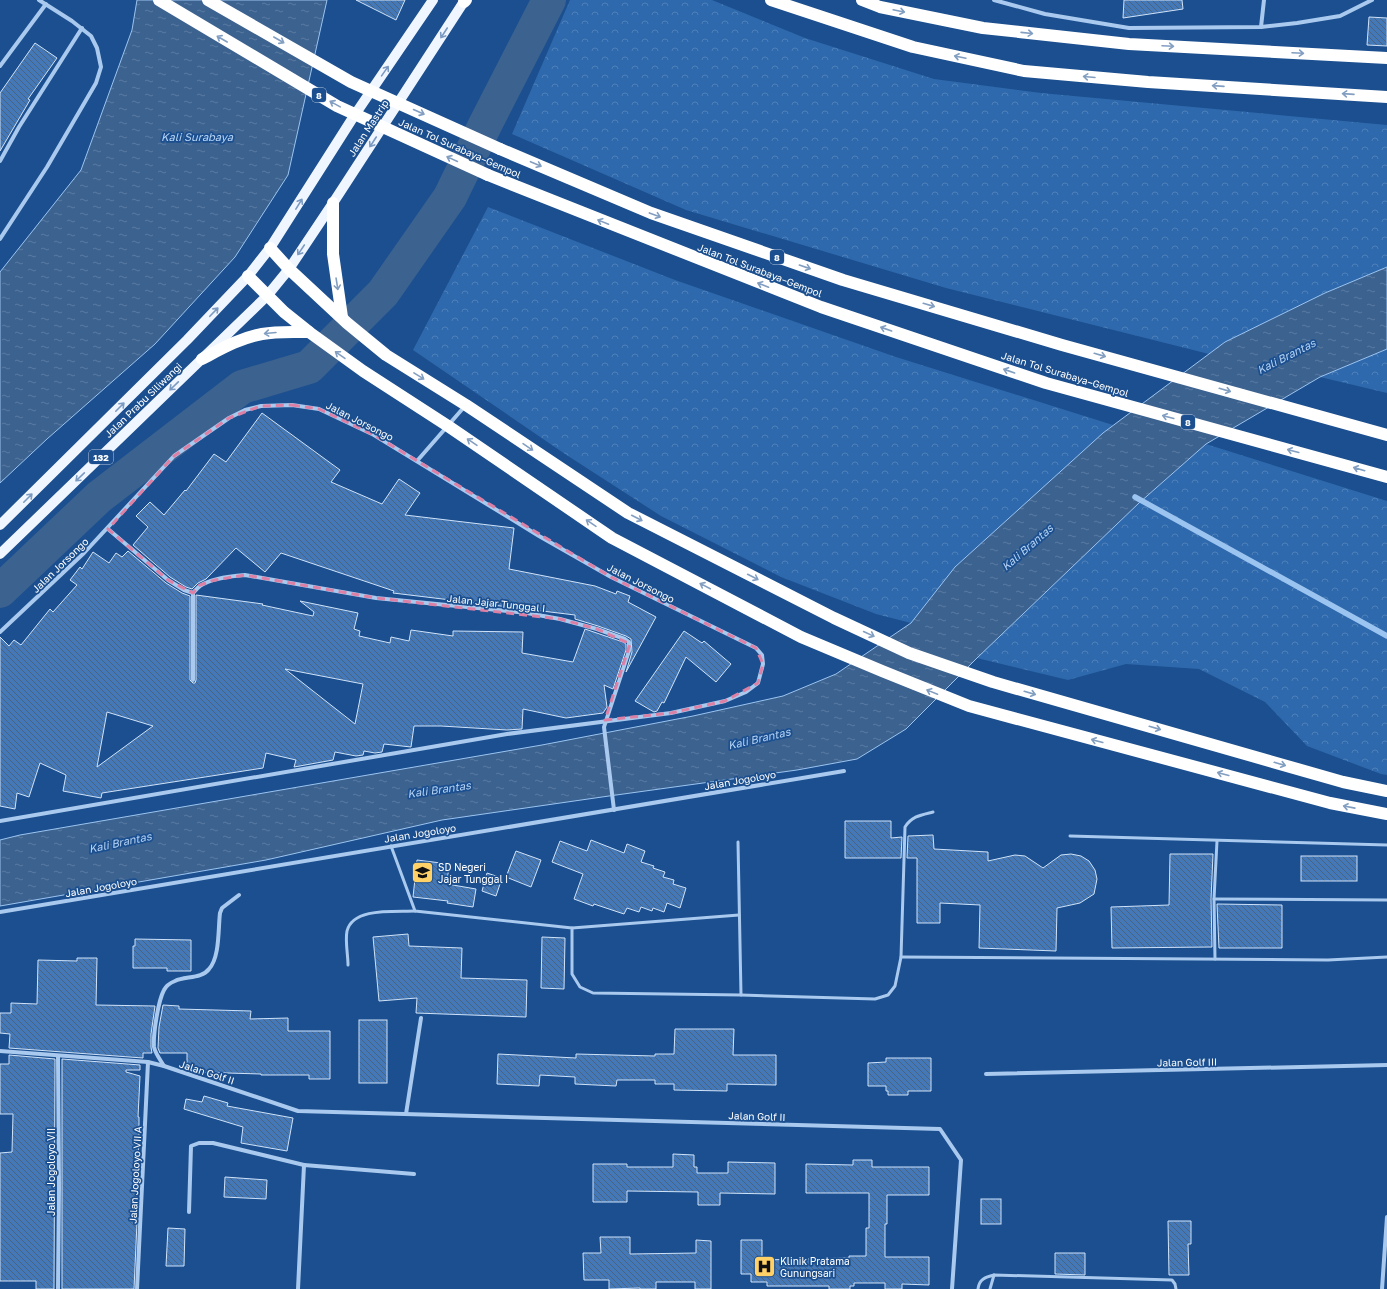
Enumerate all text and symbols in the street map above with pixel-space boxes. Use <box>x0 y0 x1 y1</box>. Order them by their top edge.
one-way arrow <box>893 7 906 15</box>
one-way arrow <box>440 27 448 38</box>
one-way arrow <box>1020 29 1033 37</box>
one-way arrow <box>216 34 228 42</box>
one-way arrow <box>272 37 284 45</box>
one-way arrow <box>1161 43 1174 50</box>
one-way arrow <box>1291 50 1304 57</box>
one-way arrow <box>954 53 967 61</box>
one-way arrow <box>381 66 389 77</box>
one-way arrow <box>1083 73 1096 80</box>
one-way arrow <box>1212 83 1225 90</box>
road number: 8 <box>312 88 326 102</box>
one-way arrow <box>1342 91 1355 98</box>
street label: Jalan Mastrip <box>345 97 391 159</box>
one-way arrow <box>329 100 341 108</box>
one-way arrow <box>413 109 425 116</box>
street label: Jalan Tol Surabaya–Gempol <box>397 116 523 180</box>
water label: Kali Surabaya <box>161 130 234 144</box>
one-way arrow <box>369 136 377 147</box>
one-way arrow <box>447 155 459 162</box>
one-way arrow <box>529 161 541 168</box>
one-way arrow <box>295 198 303 210</box>
one-way arrow <box>649 211 661 219</box>
one-way arrow <box>598 217 610 225</box>
street label: Jalan Tol Surabaya–Gempol <box>696 241 824 299</box>
one-way arrow <box>297 244 305 255</box>
road number: 8 <box>770 250 784 264</box>
one-way arrow <box>798 264 811 271</box>
one-way arrow <box>333 277 341 290</box>
one-way arrow <box>758 280 770 288</box>
one-way arrow <box>922 302 935 310</box>
one-way arrow <box>210 307 219 317</box>
one-way arrow <box>879 325 892 332</box>
one-way arrow <box>264 330 277 337</box>
water label: Kali Brantas <box>1255 335 1318 376</box>
street label: Jalan Tol Surabaya–Gempol <box>1000 349 1130 399</box>
one-way arrow <box>335 351 346 359</box>
one-way arrow <box>1093 352 1106 359</box>
street label: Jalan Prabu Siliwangi <box>102 360 184 440</box>
one-way arrow <box>1003 366 1015 374</box>
one-way arrow <box>413 372 424 380</box>
one-way arrow <box>169 382 179 391</box>
one-way arrow <box>1218 387 1231 394</box>
street label: Jalan Jorsongo <box>324 399 396 443</box>
one-way arrow <box>115 402 125 412</box>
one-way arrow <box>1161 412 1174 420</box>
road number: 8 <box>1181 415 1195 429</box>
one-way arrow <box>467 438 478 446</box>
one-way arrow <box>522 443 533 451</box>
one-way arrow <box>1287 447 1300 454</box>
road number: 132 <box>89 450 113 464</box>
one-way arrow <box>1353 465 1366 472</box>
one-way arrow <box>75 472 85 482</box>
one-way arrow <box>23 493 33 503</box>
one-way arrow <box>631 515 643 522</box>
one-way arrow <box>586 519 597 527</box>
water label: Kali Brantas <box>999 520 1056 573</box>
street label: Jalan Jorsongo <box>29 535 91 595</box>
street label: Jalan Jorsongo <box>605 561 677 605</box>
one-way arrow <box>747 574 759 581</box>
one-way arrow <box>699 582 711 589</box>
street label: Jalan Jajar Tunggal I <box>446 592 546 614</box>
one-way arrow <box>863 631 875 638</box>
one-way arrow <box>927 687 939 695</box>
one-way arrow <box>1024 690 1037 697</box>
water label: Kali Brantas <box>726 724 793 752</box>
one-way arrow <box>1149 725 1162 732</box>
one-way arrow <box>1091 737 1104 744</box>
one-way arrow <box>1274 761 1287 768</box>
street label: Jalan Jogoloyo <box>703 768 777 792</box>
one-way arrow <box>1217 770 1230 778</box>
water label: Kali Brantas <box>407 778 473 800</box>
one-way arrow <box>1343 803 1356 811</box>
street label: Jalan Jogoloyo <box>383 821 457 845</box>
water label: Kali Brantas <box>87 829 154 855</box>
school or university icon: SD Negeri Jajar Tunggal I <box>409 860 435 886</box>
place label: SD Negeri Jajar Tunggal I <box>438 861 508 885</box>
street label: Jalan Jogoloyo <box>64 875 138 899</box>
street label: Jalan Golf III <box>1157 1055 1217 1069</box>
street label: Jalan Golf II <box>178 1057 236 1087</box>
street label: Jalan Golf II <box>728 1109 786 1123</box>
street label: Jalan Jogoloyo VII A <box>126 1126 144 1224</box>
street label: Jalan Jogoloyo VII <box>45 1128 57 1216</box>
hospital icon: Klinik Pratama Gunungsari <box>751 1254 777 1280</box>
place label: Klinik Pratama Gunungsari <box>780 1255 850 1279</box>

